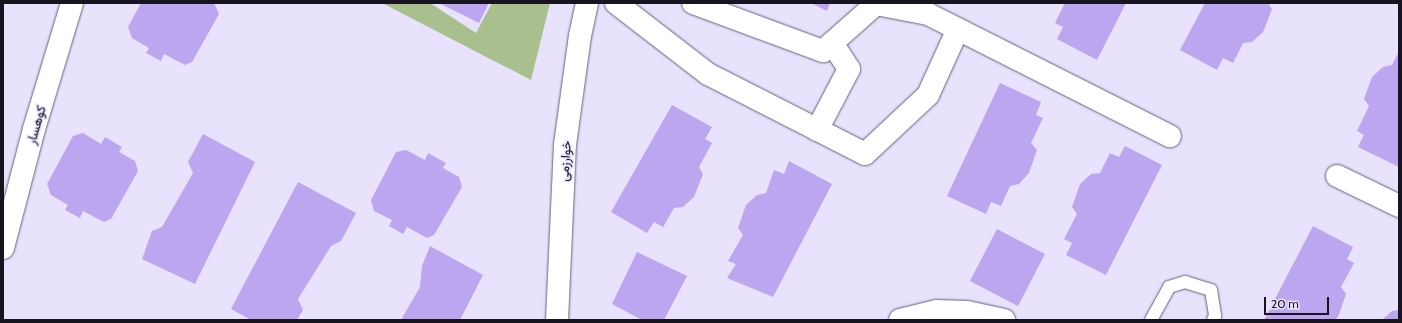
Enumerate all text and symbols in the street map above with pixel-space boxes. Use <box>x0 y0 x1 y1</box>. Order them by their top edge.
street label: کوهسار <box>23 104 49 146</box>
street label: خوارزمی <box>556 140 574 182</box>
scale bar <box>1266 289 1331 315</box>
text: 20 m <box>1271 296 1299 311</box>

